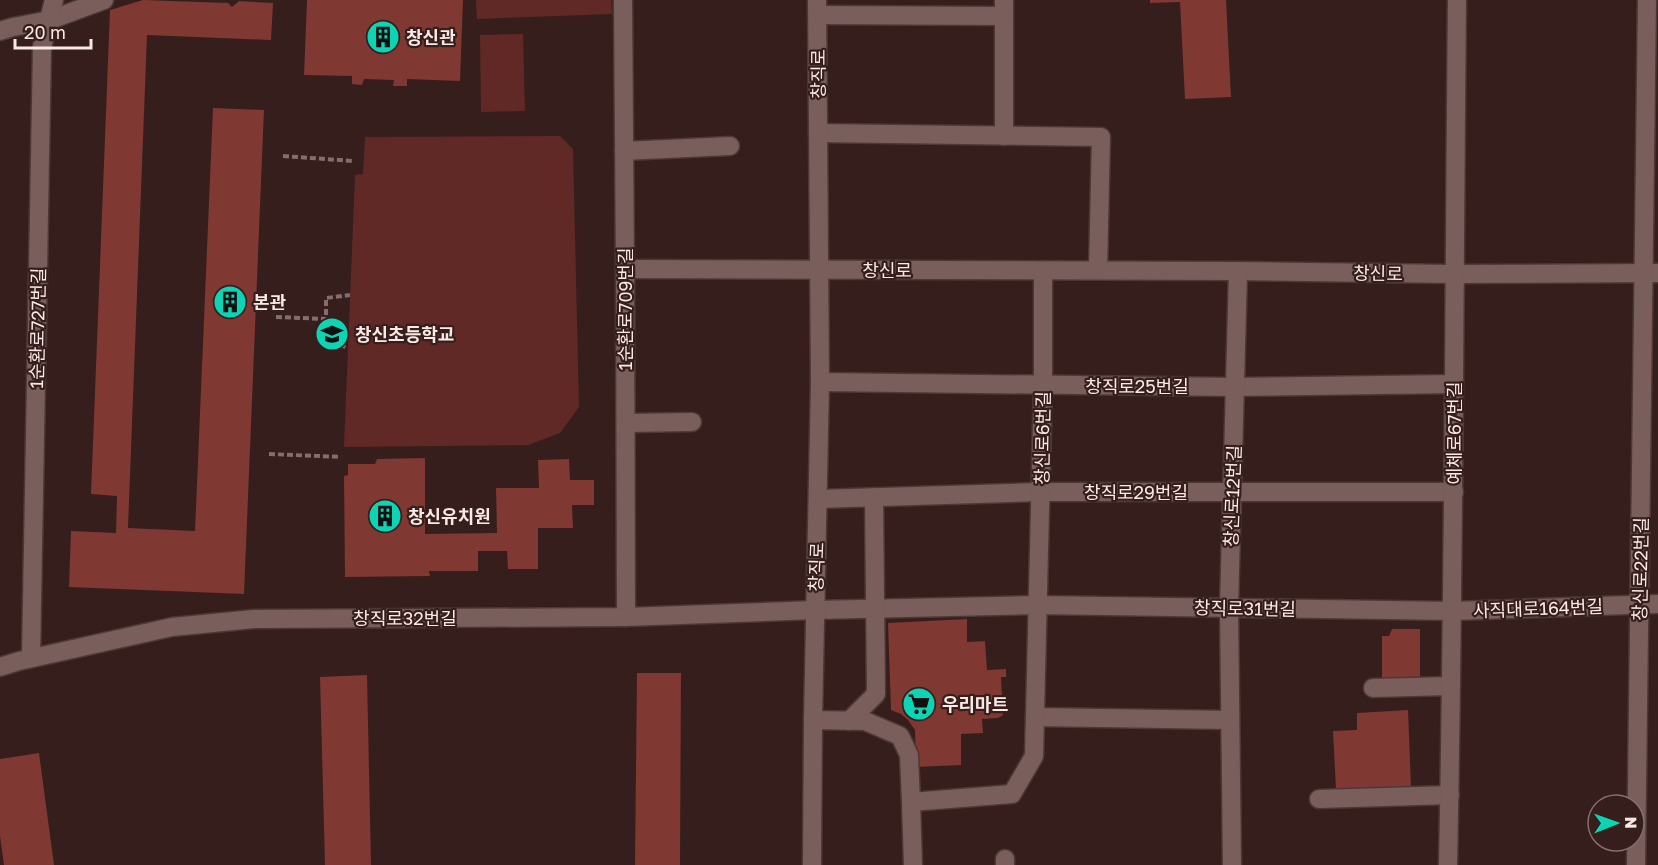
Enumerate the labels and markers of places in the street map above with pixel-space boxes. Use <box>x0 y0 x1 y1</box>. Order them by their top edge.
building icon: 창신관 <box>365 19 401 55</box>
place label: 창신관 <box>406 26 456 48</box>
building icon: 본관 <box>212 284 248 320</box>
place label: 본관 <box>253 291 287 313</box>
school or university icon: 창신초등학교 <box>314 316 350 352</box>
place label: 창신초등학교 <box>355 323 454 345</box>
building icon: 창신유치원 <box>367 498 403 534</box>
place label: 창신유치원 <box>408 505 491 527</box>
supermarket icon: 우리마트 <box>901 686 937 722</box>
place label: 우리마트 <box>942 693 1008 715</box>

